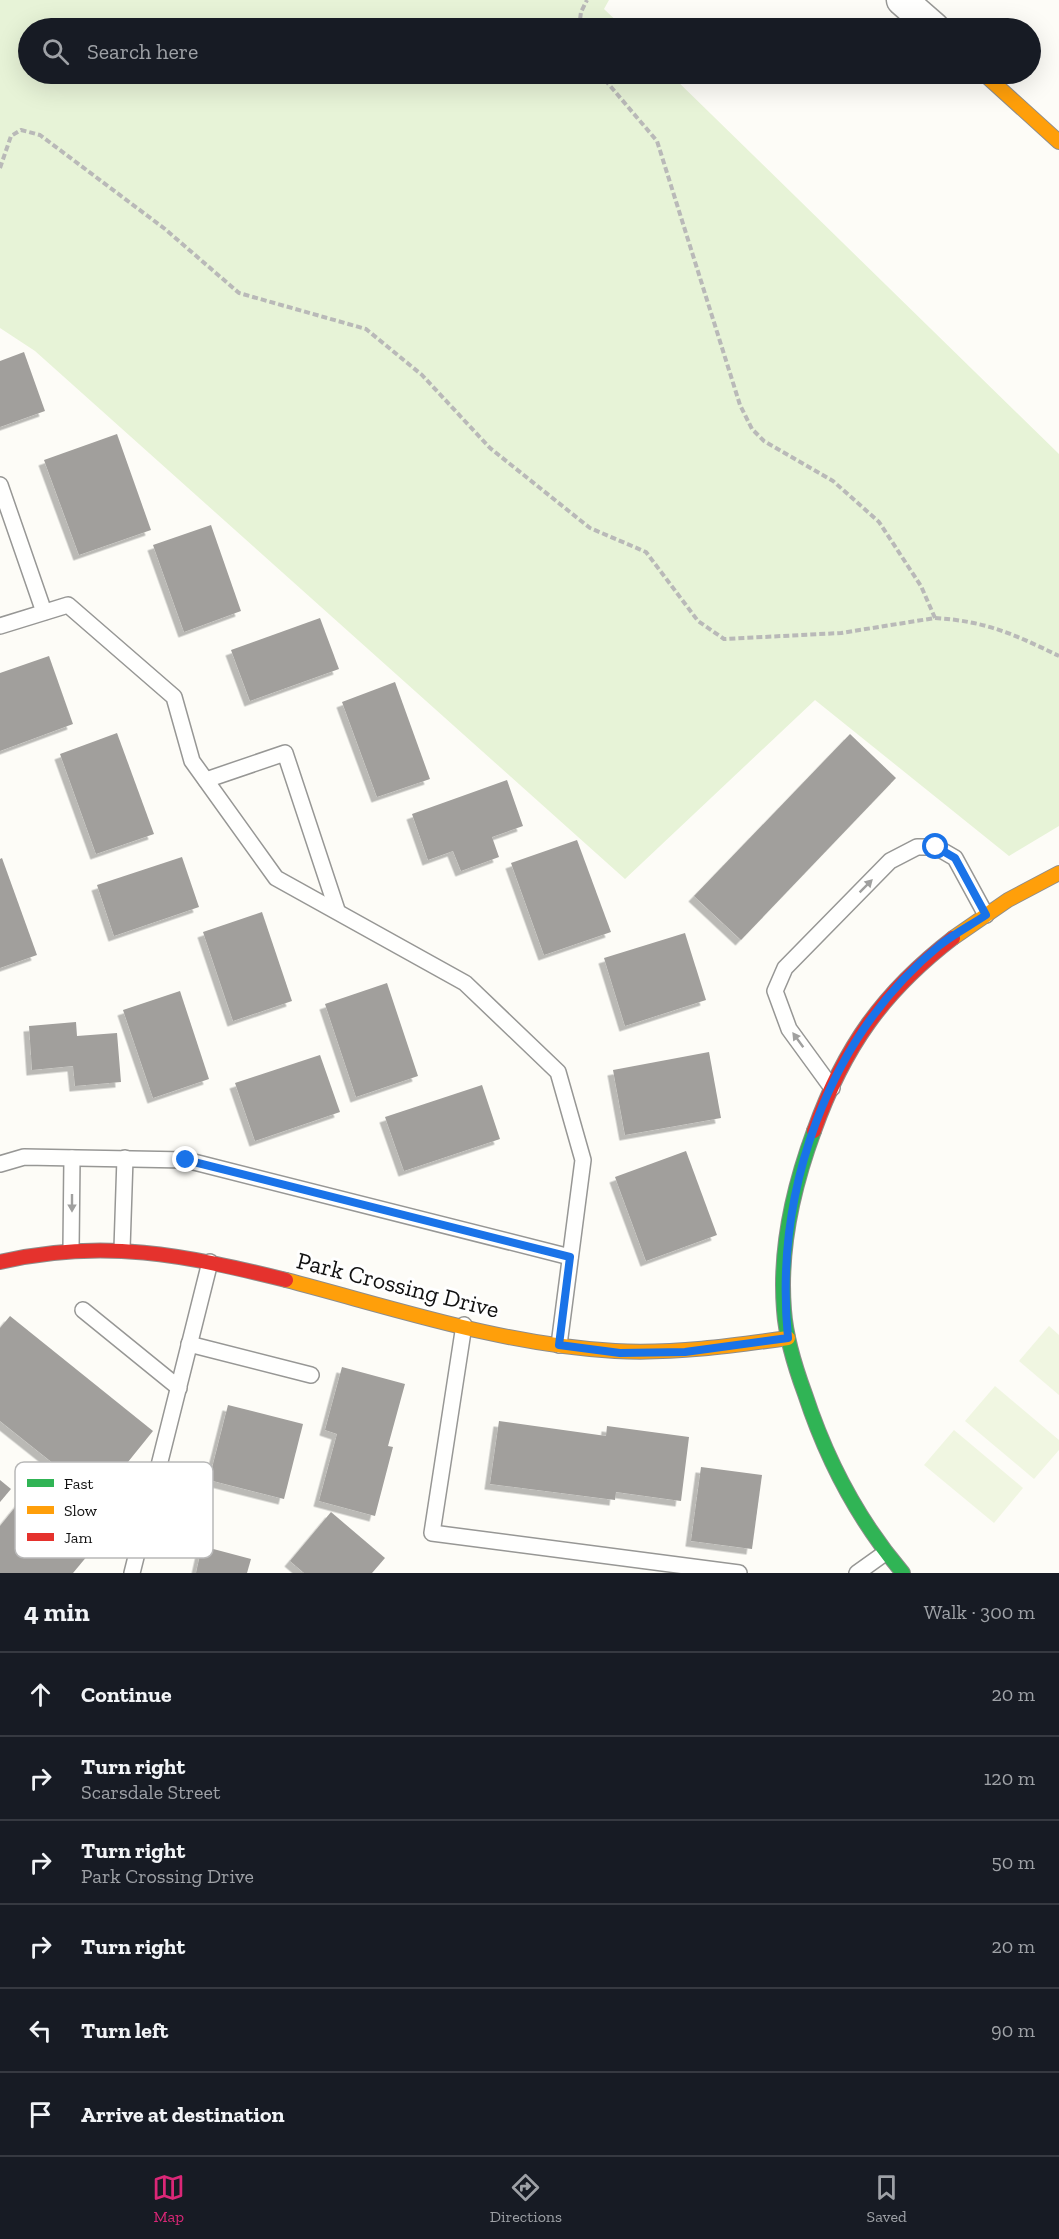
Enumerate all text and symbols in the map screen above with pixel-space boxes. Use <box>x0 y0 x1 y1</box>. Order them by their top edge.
search box <box>18 18 1041 84</box>
icon: search <box>39 35 72 68</box>
text: Search here <box>87 38 198 65</box>
route start <box>922 833 948 859</box>
one-way arrow <box>858 879 872 893</box>
one-way arrow <box>792 1033 804 1048</box>
route end <box>172 1146 198 1172</box>
one-way arrow <box>67 1194 77 1213</box>
street label: Park Crossing Drive <box>294 1245 502 1324</box>
legend <box>15 1462 213 1558</box>
text: Fast <box>64 1474 93 1493</box>
text: Slow <box>64 1501 98 1520</box>
text: Jam <box>64 1528 93 1547</box>
text: 4 min <box>24 1596 90 1628</box>
text: Walk · 300 m <box>924 1600 1035 1624</box>
icon: ahead <box>24 1678 57 1711</box>
text: Continue <box>81 1681 172 1708</box>
text: 20 m <box>991 1682 1035 1706</box>
text: Turn right <box>81 1753 185 1780</box>
icon: right <box>24 1762 57 1795</box>
text: 120 m <box>984 1766 1035 1790</box>
text: Scarsdale Street <box>81 1780 220 1804</box>
text: Turn right <box>81 1837 185 1864</box>
icon: right <box>24 1846 57 1879</box>
text: 50 m <box>991 1850 1035 1874</box>
text: Park Crossing Drive <box>81 1864 254 1888</box>
icon: right <box>24 1930 57 1963</box>
text: Turn right <box>81 1933 185 1960</box>
text: 20 m <box>991 1934 1035 1958</box>
icon: left <box>24 2014 57 2047</box>
text: Turn left <box>81 2017 168 2044</box>
text: 90 m <box>991 2018 1035 2042</box>
icon: arrive <box>24 2098 57 2131</box>
text: Arrive at destination <box>81 2101 284 2128</box>
tab: Map <box>152 2171 185 2226</box>
tab: Directions <box>490 2171 562 2226</box>
tab: Saved <box>867 2171 907 2226</box>

